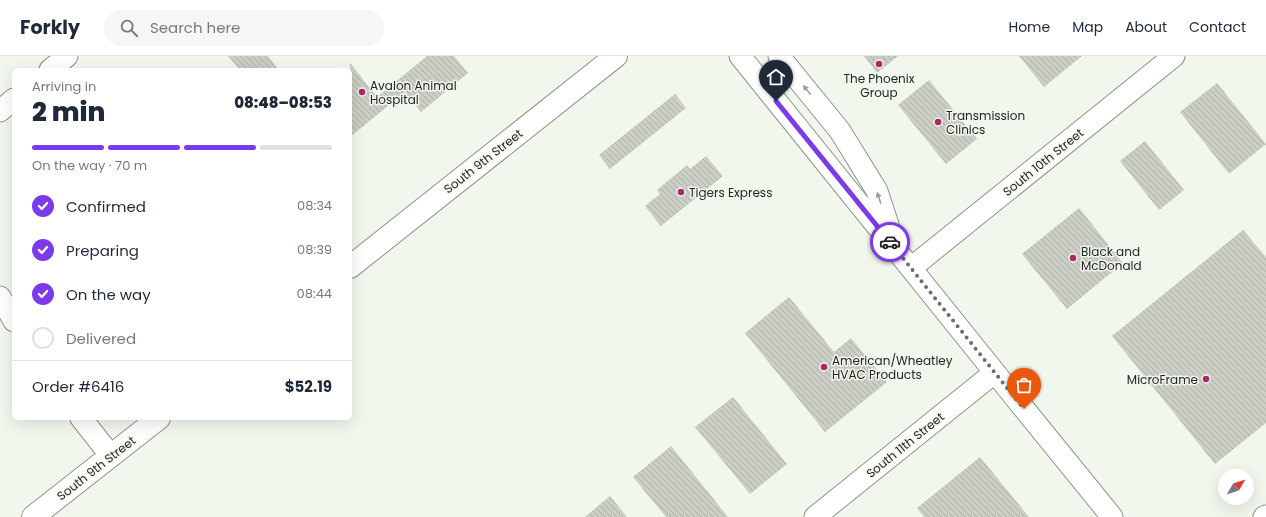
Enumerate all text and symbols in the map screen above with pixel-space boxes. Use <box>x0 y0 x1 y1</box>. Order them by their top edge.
search box <box>104 10 384 46</box>
text: Forkly <box>20 14 80 41</box>
icon: search <box>118 17 140 39</box>
text: Search here <box>150 17 240 38</box>
text: Home <box>1008 17 1050 37</box>
text: Map <box>1072 17 1103 37</box>
text: About <box>1125 17 1167 37</box>
text: Contact <box>1189 17 1246 37</box>
marker: The Phoenix Group <box>874 59 884 69</box>
pin <box>759 60 793 101</box>
icon: home <box>765 66 787 88</box>
place label: The Phoenix Group <box>844 70 915 101</box>
text: Arriving in <box>32 77 96 96</box>
place label: Avalon Animal Hospital <box>370 77 457 108</box>
one-way arrow <box>803 85 812 96</box>
marker: Avalon Animal Hospital <box>357 87 367 97</box>
text: 08:48–08:53 <box>234 92 332 113</box>
text: 2 min <box>32 94 105 130</box>
place label: Transmission Clinics <box>946 107 1025 138</box>
marker: Transmission Clinics <box>933 117 943 127</box>
street label: South 10th Street <box>999 124 1087 200</box>
street label: South 9th Street <box>440 125 526 197</box>
text: On the way · 70 m <box>32 156 147 175</box>
place label: Tigers Express <box>689 184 772 201</box>
marker: Tigers Express <box>676 187 686 197</box>
one-way arrow <box>876 192 882 204</box>
icon: check <box>32 195 54 217</box>
text: Confirmed <box>66 196 146 217</box>
text: 08:34 <box>297 196 332 215</box>
courier <box>870 222 910 262</box>
icon: car <box>879 231 901 253</box>
icon: check <box>32 239 54 261</box>
text: Preparing <box>66 240 139 261</box>
text: 08:39 <box>297 240 332 259</box>
place label: Black and McDonald <box>1081 243 1142 274</box>
marker: Black and McDonald <box>1068 253 1078 263</box>
icon: check <box>32 283 54 305</box>
text: On the way <box>66 284 151 305</box>
text: 08:44 <box>297 284 332 303</box>
text: Delivered <box>66 328 136 349</box>
place label: American/Wheatley HVAC Products <box>832 352 953 383</box>
marker: American/Wheatley HVAC Products <box>819 362 829 372</box>
pin <box>1007 368 1041 409</box>
place label: MicroFrame <box>1127 371 1198 388</box>
icon: bag <box>1013 374 1035 396</box>
marker: MicroFrame <box>1201 374 1211 384</box>
text: Order #6416 <box>32 376 124 397</box>
text: $52.19 <box>285 376 332 397</box>
street label: South 11th Street <box>862 408 948 482</box>
street label: South 9th Street <box>53 432 139 504</box>
north arrow <box>1218 469 1254 505</box>
map controls <box>1218 469 1254 505</box>

